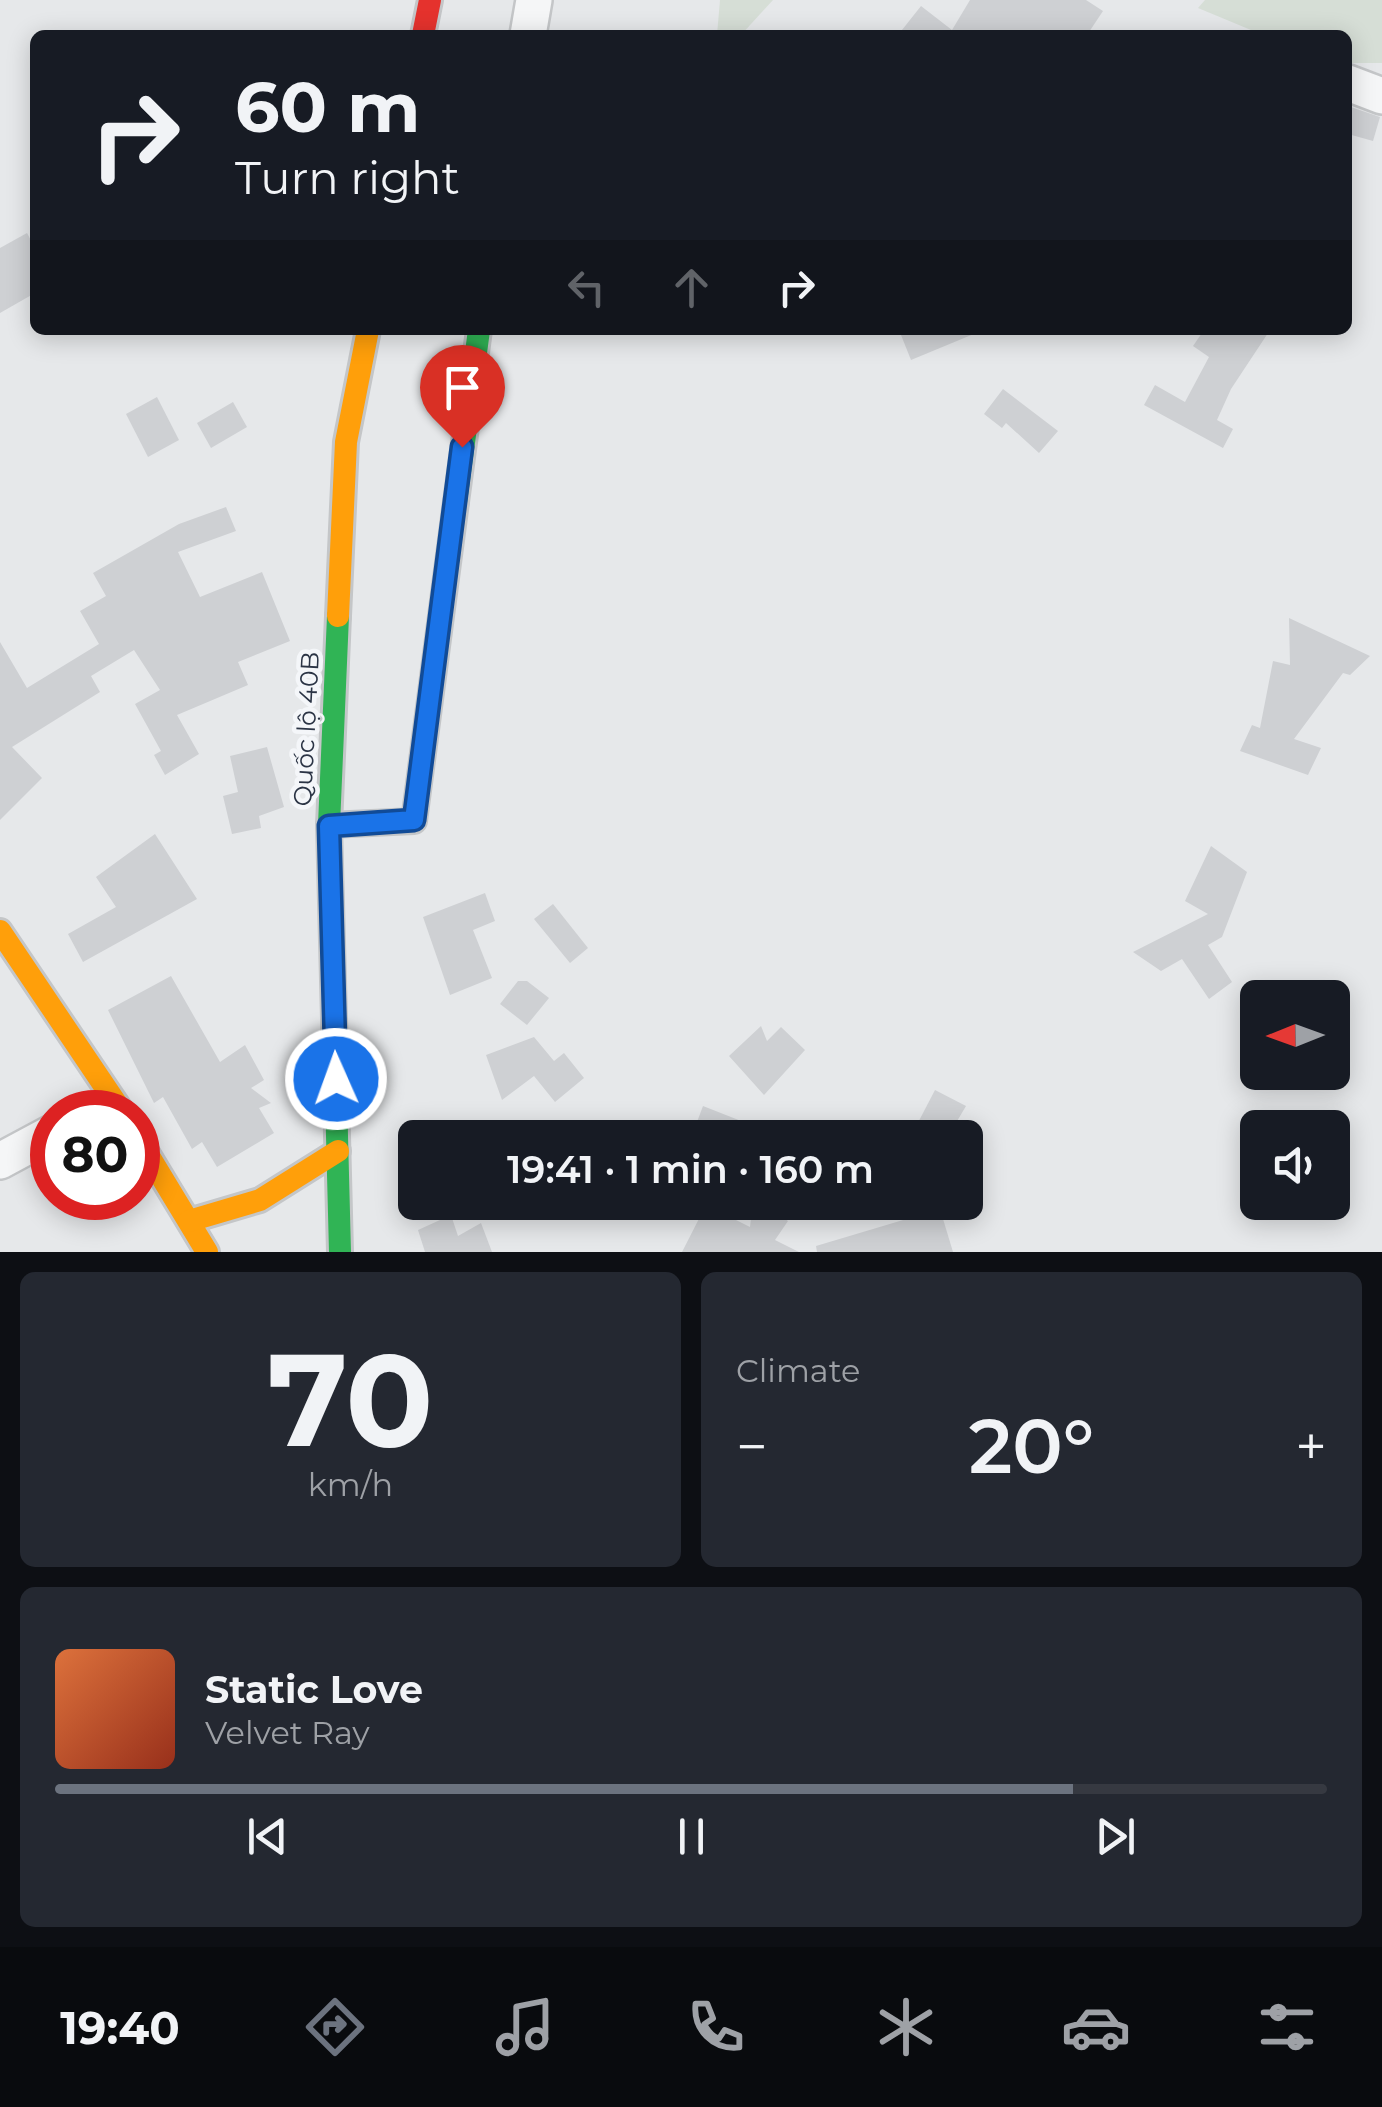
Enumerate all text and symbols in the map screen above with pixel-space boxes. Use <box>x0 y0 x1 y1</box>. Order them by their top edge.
text: 60 m <box>235 64 420 150</box>
icon: right <box>70 70 200 200</box>
text: Turn right <box>235 150 460 205</box>
icon: left <box>559 260 614 315</box>
icon: ahead <box>664 260 719 315</box>
icon: right <box>769 260 824 315</box>
pin <box>420 345 505 448</box>
icon: arrive <box>435 360 490 415</box>
street label: Quốc lộ 40B <box>287 651 325 807</box>
north arrow <box>1240 980 1350 1090</box>
map controls <box>1240 980 1350 1220</box>
position arrow <box>284 1027 388 1131</box>
speed limit sign: 80 <box>30 1090 160 1220</box>
button: sound <box>1240 1110 1350 1220</box>
text: 19:41 · 1 min · 160 m <box>507 1146 874 1193</box>
text: 70 <box>267 1320 434 1479</box>
text: Climate <box>736 1351 860 1390</box>
text: 20° <box>969 1400 1094 1492</box>
text: − <box>736 1413 768 1480</box>
text: + <box>1295 1413 1327 1480</box>
text: km/h <box>308 1465 393 1504</box>
text: Static Love <box>205 1666 423 1713</box>
text: Velvet Ray <box>205 1713 370 1752</box>
icon: previous <box>240 1809 295 1864</box>
icon: pause <box>664 1809 719 1864</box>
icon: next <box>1088 1809 1143 1864</box>
icon: directions <box>300 1992 370 2062</box>
icon: music <box>490 1992 560 2062</box>
icon: phone <box>681 1992 751 2062</box>
icon: climate <box>871 1992 941 2062</box>
icon: car <box>1061 1992 1131 2062</box>
icon: filters <box>1252 1992 1322 2062</box>
text: 19:40 <box>60 2000 180 2055</box>

